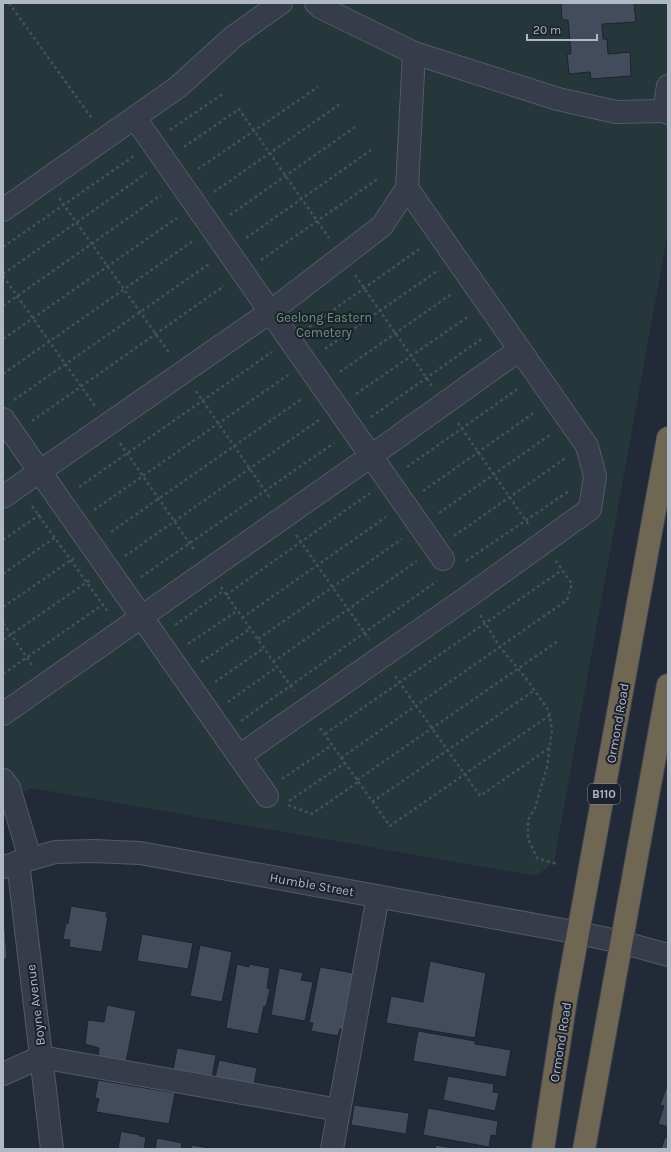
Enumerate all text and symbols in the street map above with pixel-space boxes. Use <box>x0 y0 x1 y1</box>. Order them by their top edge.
scale bar <box>527 16 597 42</box>
text: 20 m <box>533 23 561 37</box>
park label: Geelong Eastern Cemetery <box>276 310 372 340</box>
street label: Ormond Road <box>603 682 632 764</box>
road number: B110 <box>588 784 620 804</box>
street label: Humble Street <box>269 870 355 899</box>
street label: Boyne Avenue <box>23 963 48 1046</box>
street label: Ormond Road <box>547 1001 574 1083</box>

